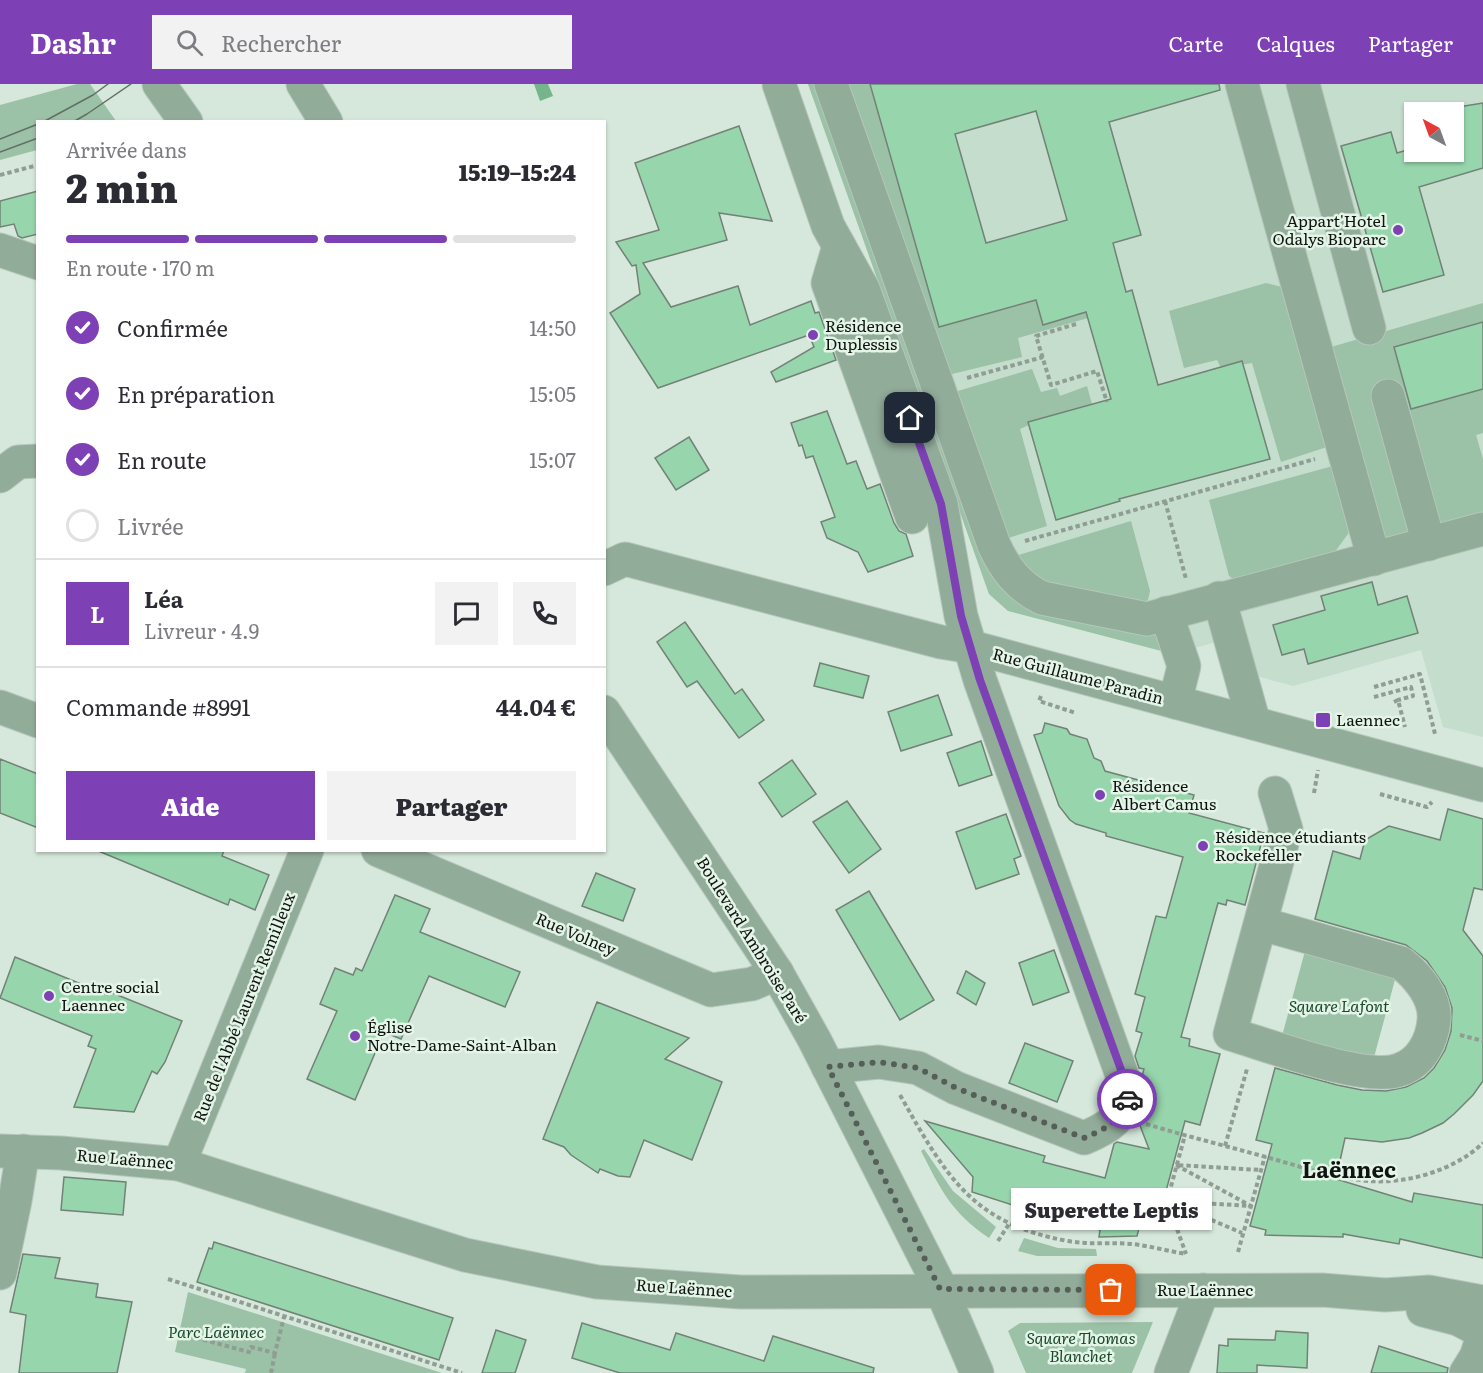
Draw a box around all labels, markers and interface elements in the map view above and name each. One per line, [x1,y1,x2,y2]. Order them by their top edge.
search box [152,15,572,69]
text: Dashr [30,21,116,63]
icon: search [173,26,206,59]
text: Rechercher [221,26,341,59]
text: Carte [1169,27,1223,58]
text: Calques [1256,27,1335,58]
text: Partager [1368,27,1453,58]
north arrow [1404,102,1464,162]
map controls [1404,102,1464,162]
text: Arrivée dans [66,134,186,164]
text: 15:19–15:24 [459,155,576,188]
text: 2 min [66,157,178,215]
place label: Appart'Hotel Odalys Bioparc [1273,208,1386,250]
marker: Appart'Hotel Odalys Bioparc [1391,223,1405,237]
text: En route · 170 m [66,252,215,282]
icon: check [66,311,99,344]
text: Confirmée [117,311,228,344]
text: 14:50 [529,312,576,342]
place label: Résidence Duplessis [825,313,901,355]
marker: Résidence Duplessis [806,328,820,342]
icon: check [66,377,99,410]
text: En préparation [117,377,275,410]
text: 15:05 [529,378,576,408]
pin [884,392,935,443]
icon: home [893,401,926,434]
icon: check [66,443,99,476]
text: En route [117,443,206,476]
text: 15:07 [529,444,576,474]
text: Livrée [117,509,184,542]
text: Léa [144,582,183,615]
button: chat [435,582,498,645]
button: phone [513,582,576,645]
text: L [90,597,105,630]
text: Livreur · 4.9 [144,615,259,645]
street label: Rue Guillaume Paradin [990,641,1167,709]
text: Commande #8991 [66,690,251,723]
text: 44.04 € [496,690,576,723]
place label: Laennec [1336,707,1400,731]
marker: Laennec [1314,711,1332,729]
button: Aide [66,771,315,840]
button: Partager [327,771,576,840]
place label: Résidence Albert Camus [1112,773,1216,815]
marker: Résidence Albert Camus [1093,788,1107,802]
place label: Résidence étudiants Rockefeller [1215,824,1366,866]
marker: Résidence étudiants Rockefeller [1196,839,1210,853]
street label: Boulevard Ambroise Paré [692,852,814,1027]
street label: Rue de l'Abbé Laurent Remilleux [186,888,300,1125]
street label: Rue Volney [533,905,621,961]
place label: Centre social Laennec [61,974,159,1016]
marker: Centre social Laennec [42,989,56,1003]
park label: Square Lafont [1289,993,1390,1017]
place label: Église Notre-Dame-Saint-Alban [367,1014,557,1056]
marker: Église Notre-Dame-Saint-Alban [348,1029,362,1043]
courier [1097,1069,1157,1129]
icon: car [1111,1083,1144,1116]
street label: Rue Laënnec [76,1142,174,1174]
district label: Laënnec [1302,1152,1396,1185]
callout: Superette Leptis [1010,1188,1212,1230]
text: Superette Leptis [1024,1194,1199,1224]
pin [1085,1264,1136,1315]
street label: Rue Laënnec [635,1272,733,1302]
icon: bag [1094,1273,1127,1306]
street label: Rue Laënnec [1157,1277,1253,1301]
park label: Parc Laënnec [168,1319,264,1343]
park label: Square Thomas Blanchet [1027,1325,1136,1367]

